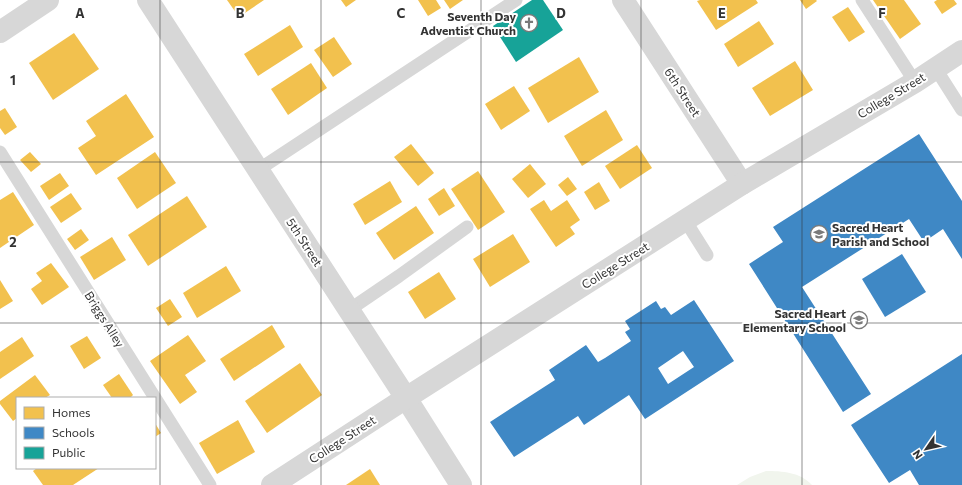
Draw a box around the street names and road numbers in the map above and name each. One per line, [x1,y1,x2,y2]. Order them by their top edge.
street label: 6th Street [662,65,704,119]
street label: College Street [855,69,928,121]
street label: 5th Street [284,215,326,269]
street label: College Street [579,239,651,291]
street label: Briggs Alley [82,289,128,349]
street label: College Street [306,412,378,466]

